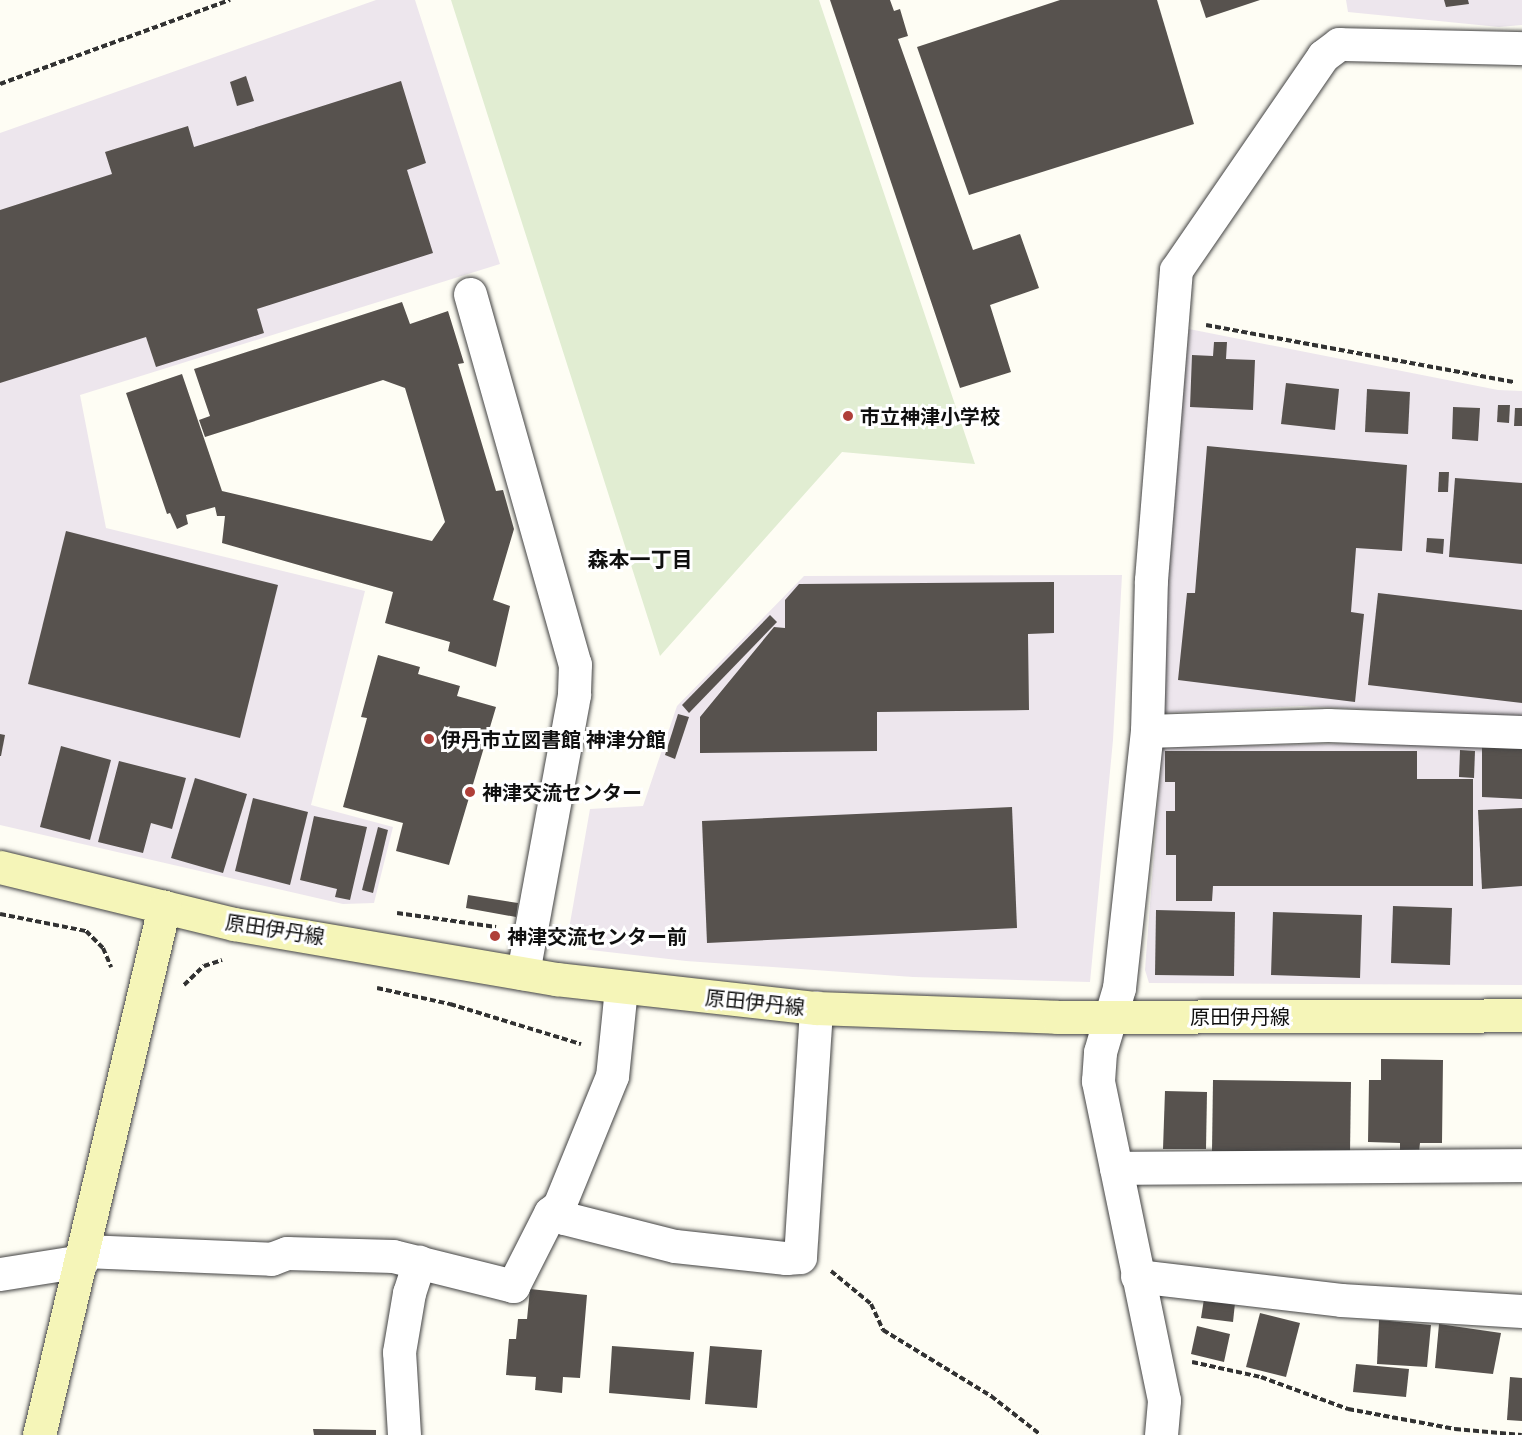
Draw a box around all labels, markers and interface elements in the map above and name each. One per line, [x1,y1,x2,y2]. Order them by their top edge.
place label: 市立神津小学校 [860,404,1000,428]
marker: 市立神津小学校 [841,409,855,423]
district label: 森本一丁目 [588,546,692,572]
place label: 伊丹市立図書館 神津分館 [441,727,666,751]
marker: 伊丹市立図書館 神津分館 [422,732,436,746]
place label: 神津交流センター [482,780,642,804]
marker: 神津交流センター [463,785,477,799]
street label: 原田伊丹線 [224,909,326,949]
place label: 神津交流センター前 [507,924,687,948]
marker: 神津交流センター前 [488,929,502,943]
street label: 原田伊丹線 [704,985,806,1019]
street label: 原田伊丹線 [1190,1004,1290,1028]

